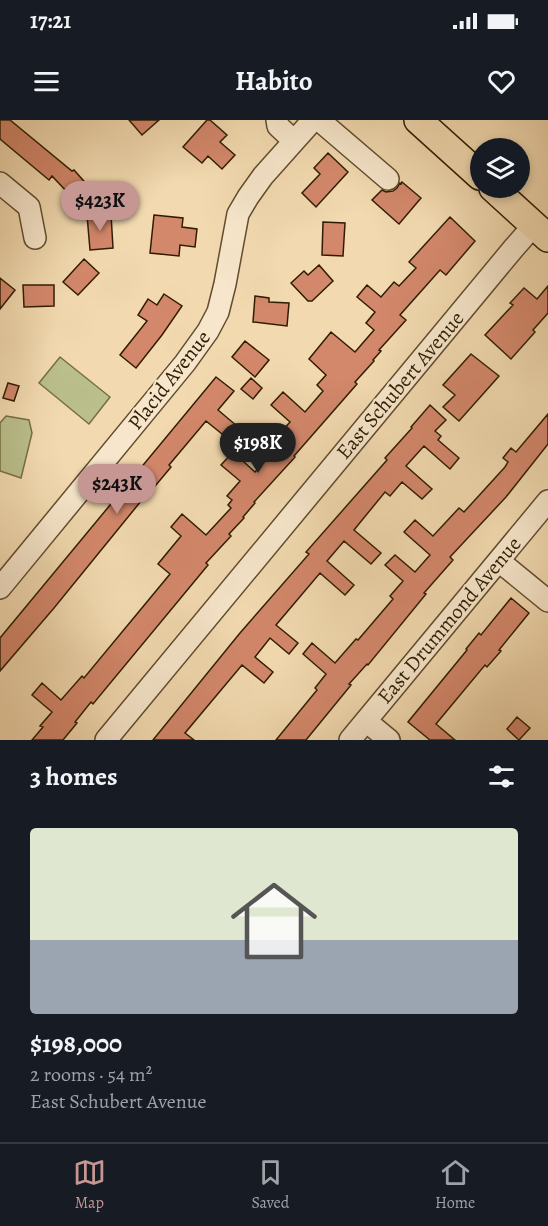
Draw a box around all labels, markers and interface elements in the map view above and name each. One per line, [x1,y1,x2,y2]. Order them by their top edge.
text: 17:21 [30,6,71,36]
text: Habito [235,63,313,99]
icon: menu [30,65,63,98]
icon: heart [485,65,518,98]
map controls [470,138,530,198]
button: layers [470,138,530,198]
pin: $423K [58,181,142,232]
text: $423K [75,187,125,214]
street label: East Schubert Avenue [330,305,470,465]
street label: Placid Avenue [121,324,217,436]
pin: $198K [216,423,300,474]
text: $198K [234,429,282,456]
pin: $243K [75,464,159,515]
text: $243K [92,470,142,497]
street label: East Drummond Avenue [371,530,527,710]
text: 3 homes [30,759,118,794]
icon: filters [485,760,518,793]
icon: home [220,867,328,975]
text: $198,000 [30,1026,122,1061]
text: 2 rooms · 54 m² [30,1061,152,1088]
text: East Schubert Avenue [30,1088,206,1115]
tab: Map [73,1156,106,1214]
tab: Saved [251,1156,289,1214]
tab: Home [435,1156,475,1214]

